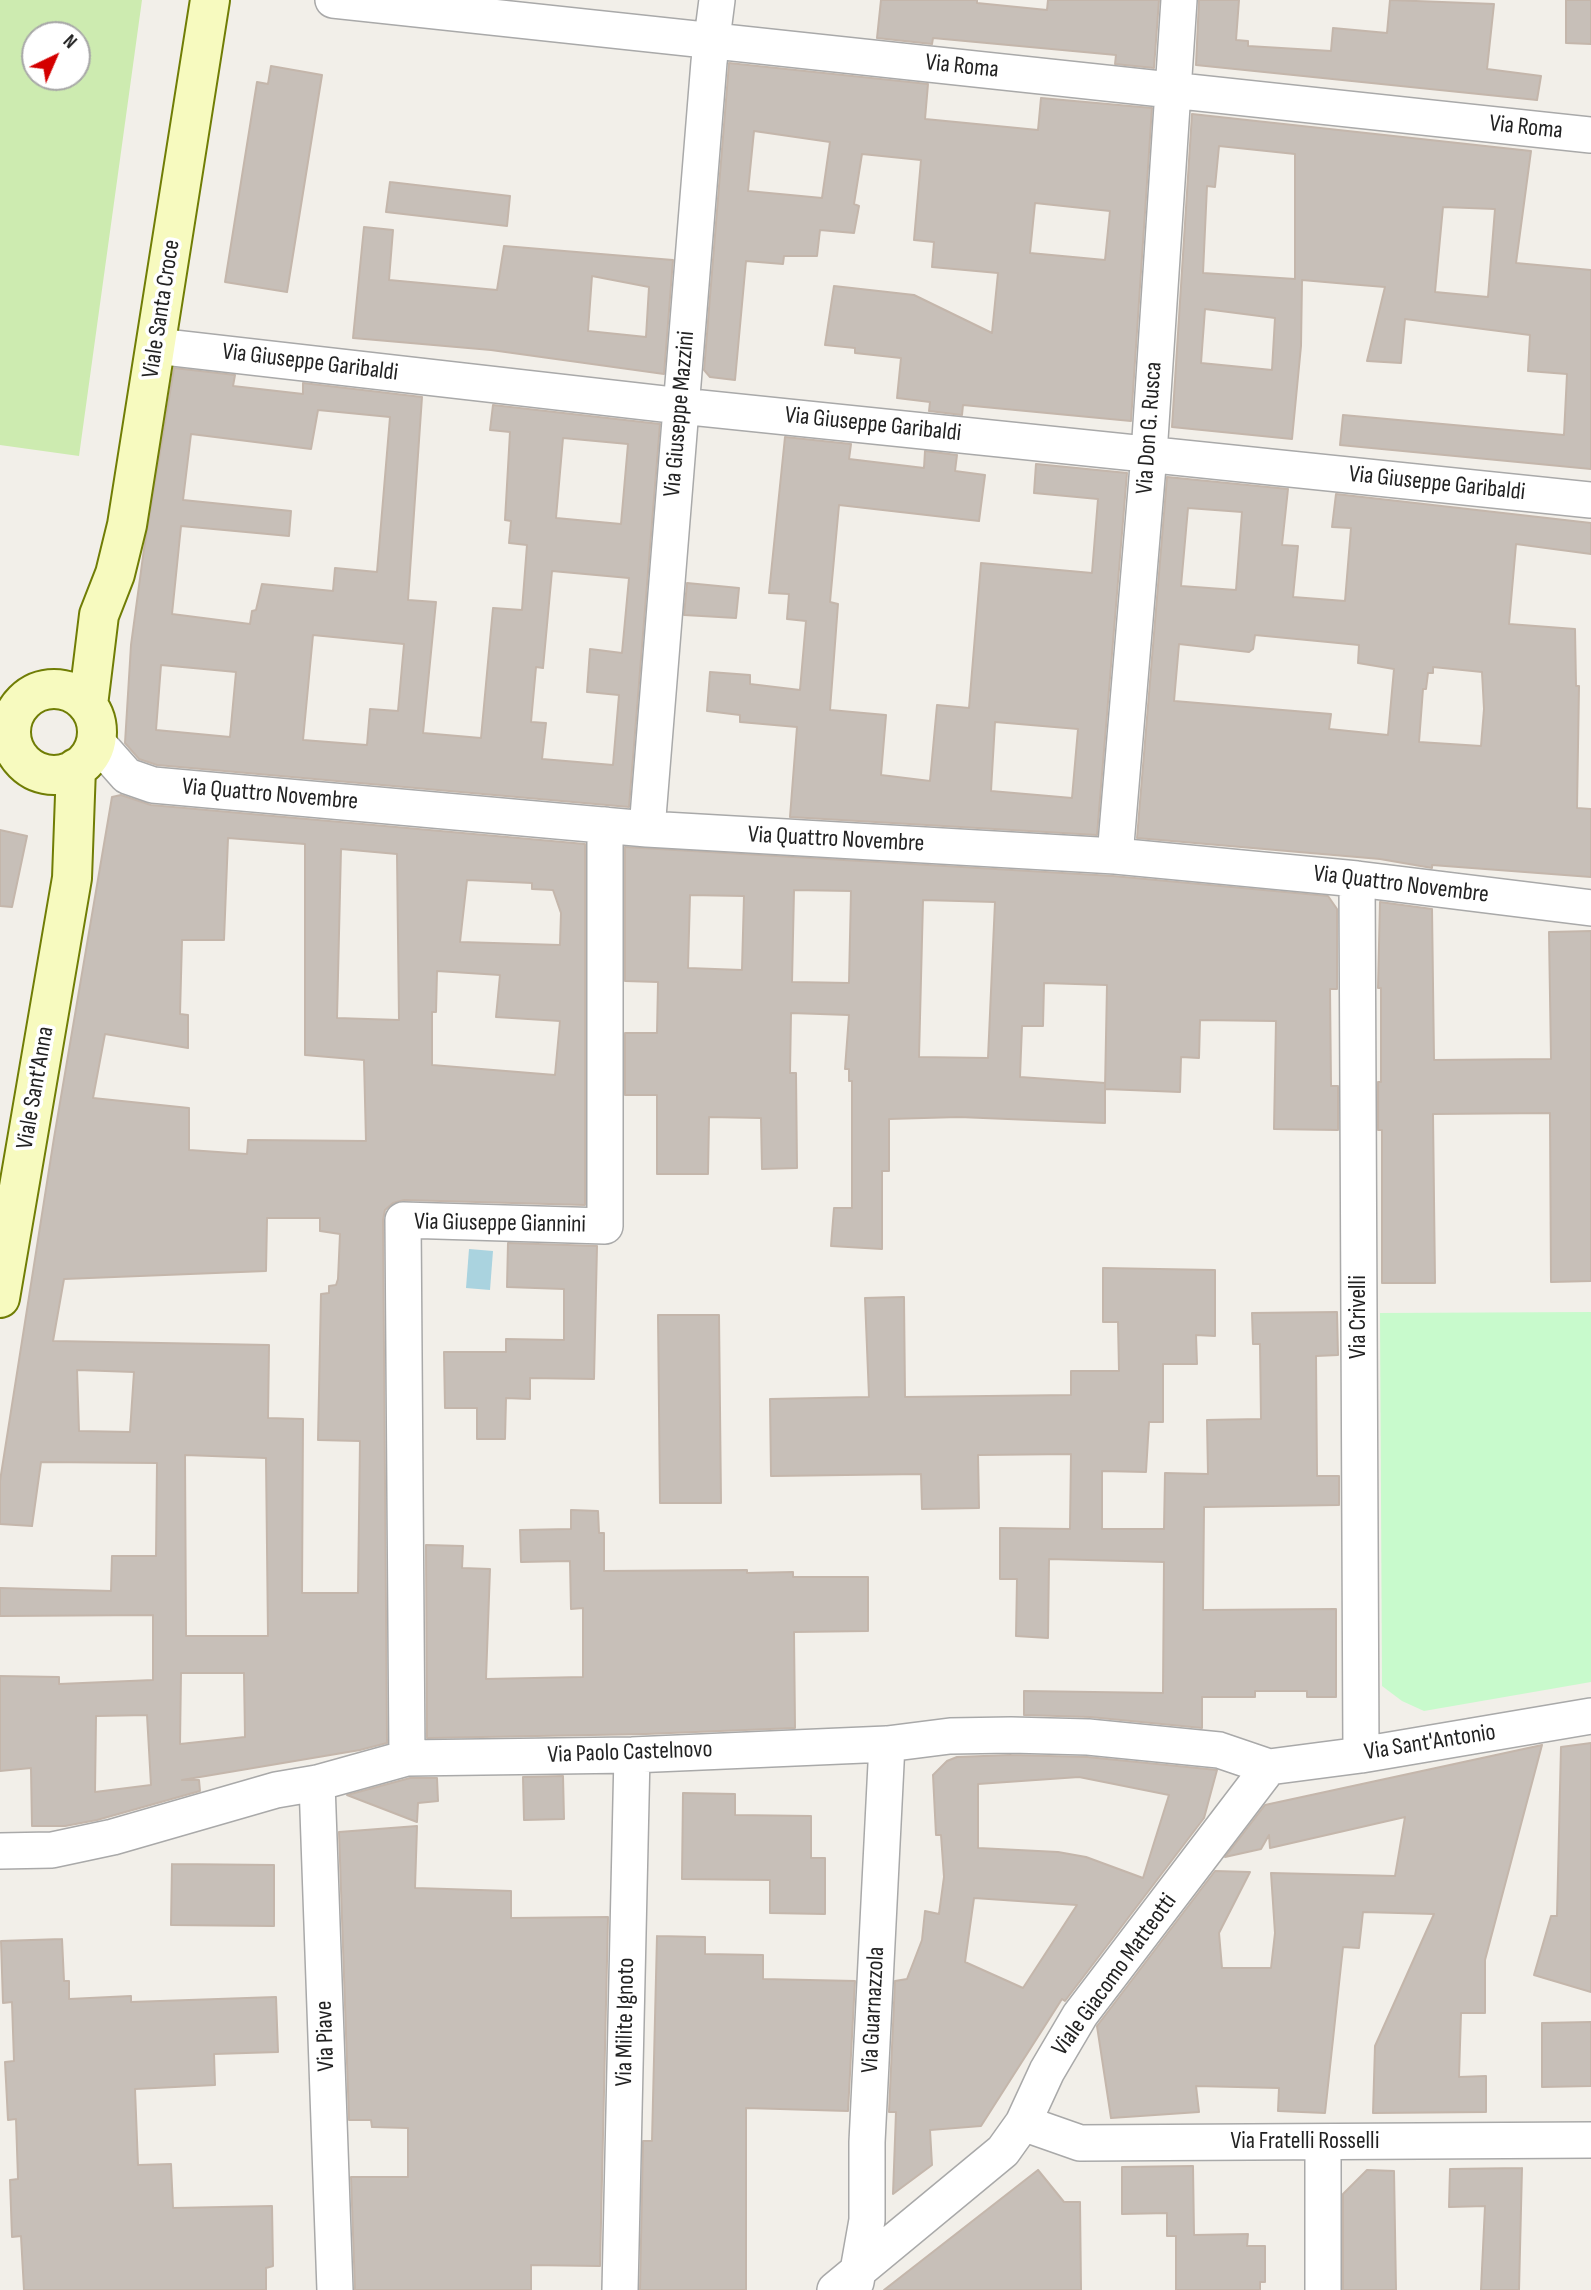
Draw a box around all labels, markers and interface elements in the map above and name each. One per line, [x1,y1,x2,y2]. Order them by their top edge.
north arrow [21,21,91,91]
text: N [58,30,81,54]
street label: Via Roma [924,49,1000,85]
street label: Via Roma [1488,110,1564,146]
street label: Viale Santa Croce [137,238,187,380]
street label: Via Giuseppe Mazzini [658,330,702,498]
street label: Via Giuseppe Garibaldi [220,338,400,388]
street label: Via Don G. Rusca [1131,361,1169,495]
street label: Via Giuseppe Garibaldi [783,401,963,449]
street label: Via Giuseppe Garibaldi [1347,460,1527,508]
street label: Via Quattro Novembre [181,773,359,817]
street label: Via Quattro Novembre [747,821,925,859]
street label: Via Quattro Novembre [1312,860,1490,910]
street label: Viale Sant'Anna [11,1024,61,1152]
street label: Via Giuseppe Giannini [414,1208,586,1240]
street label: Via Crivelli [1345,1275,1373,1359]
street label: Via Sant'Antonio [1362,1718,1498,1768]
street label: Via Paolo Castelnovo [547,1736,713,1770]
street label: Viale Giacomo Matteotti [1047,1888,1183,2062]
street label: Via Guarnazzola [856,1946,892,2074]
street label: Via Milite Ignoto [610,1957,642,2087]
street label: Via Piave [310,2000,342,2072]
street label: Via Fratelli Rosselli [1231,2128,1379,2156]

